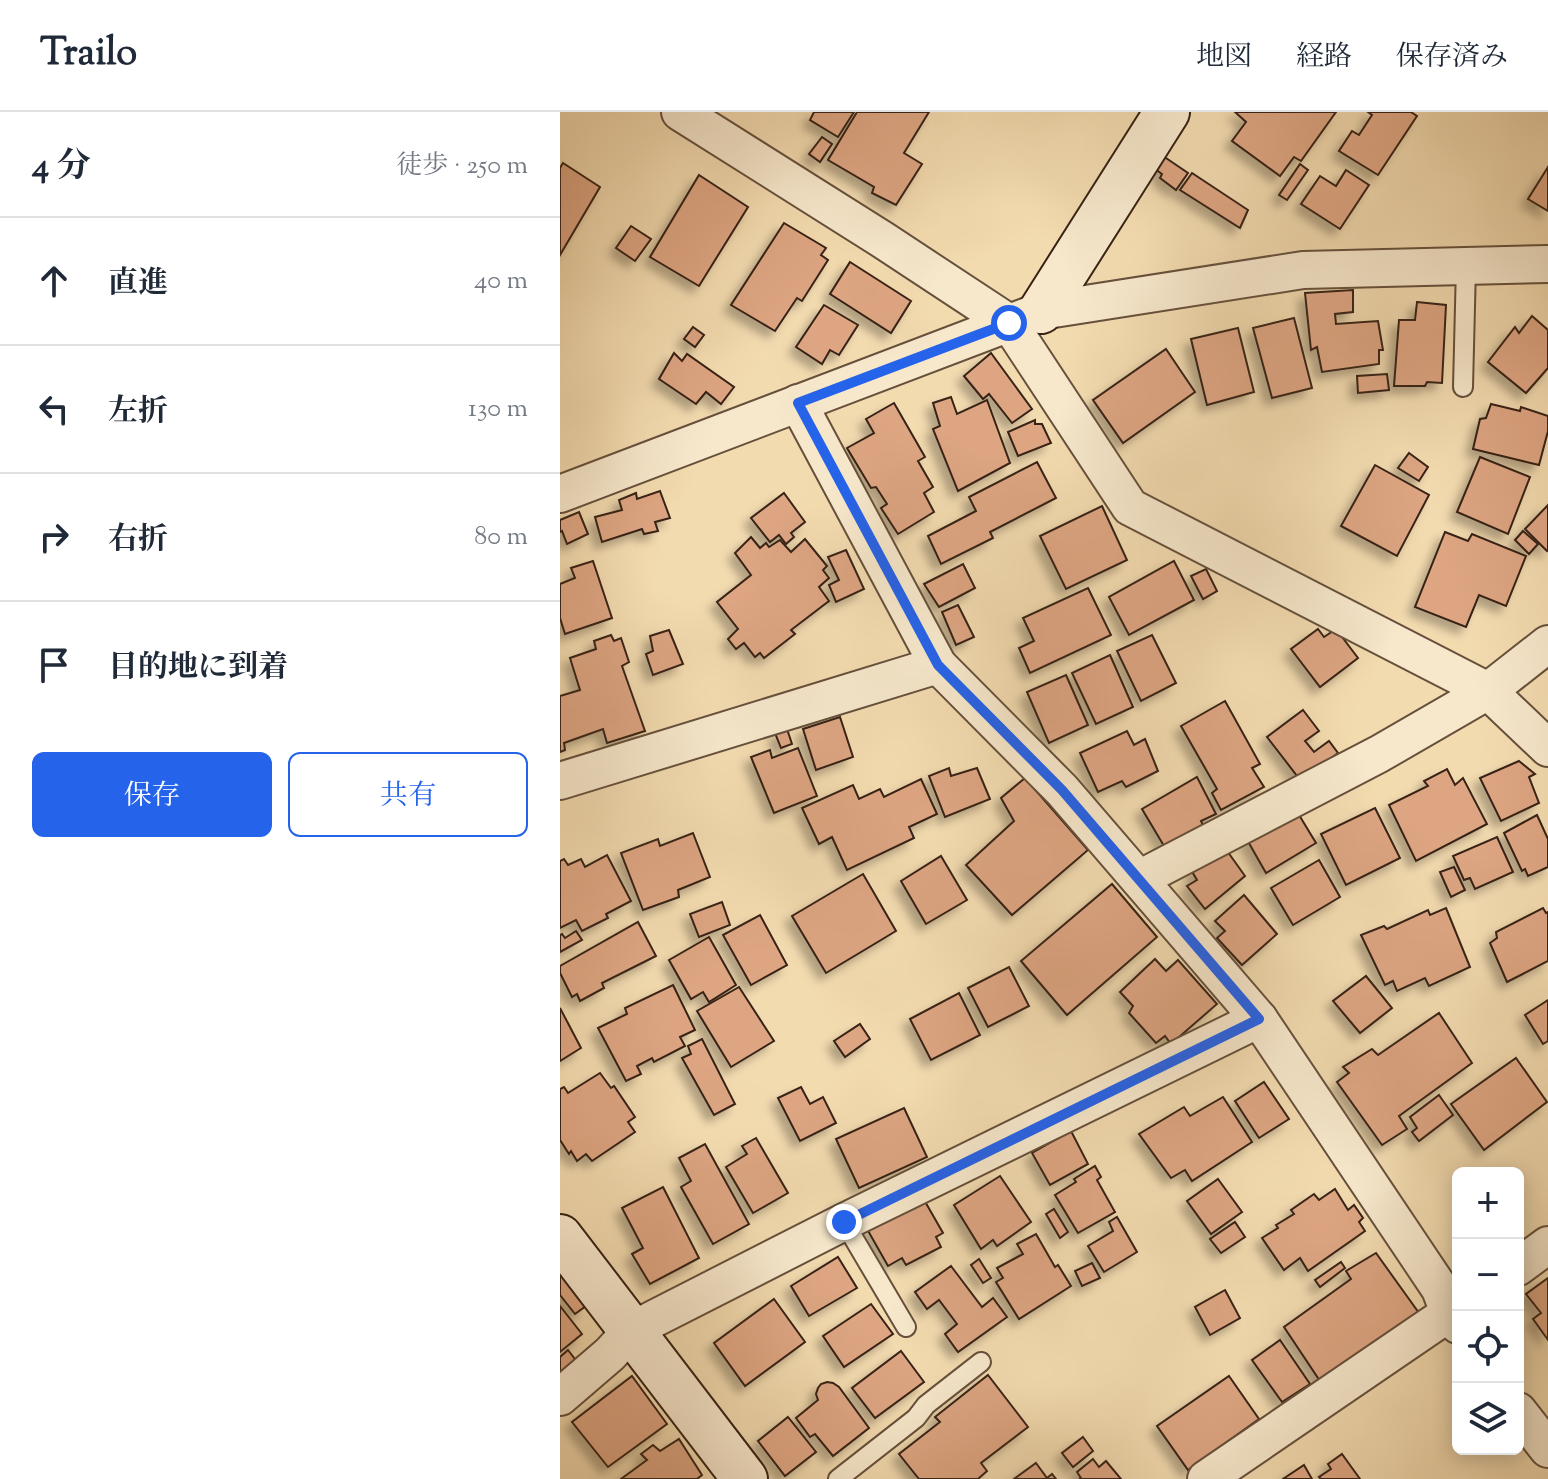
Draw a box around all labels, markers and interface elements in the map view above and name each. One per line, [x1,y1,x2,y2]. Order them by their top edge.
text: Trailo [40,28,137,82]
text: 地図 [1196,38,1252,78]
text: 経路 [1296,38,1352,78]
text: 保存済み [1396,38,1508,78]
text: 4 分 [32,143,90,192]
text: 徒歩 · 250 m [397,148,528,185]
icon: ahead [32,259,76,303]
text: 直進 [108,263,168,306]
text: 40 m [474,263,528,300]
route start [991,305,1027,341]
icon: left [32,387,76,431]
text: 左折 [108,391,168,434]
text: 130 m [468,391,528,428]
icon: right [32,515,76,559]
text: 右折 [108,519,168,562]
text: 80 m [474,519,528,556]
icon: arrive [32,643,76,687]
text: 目的地に到着 [108,647,288,690]
button: 保存 [32,752,272,837]
button: 共有 [288,752,528,837]
map controls [1452,1167,1524,1455]
button: + [1452,1167,1524,1239]
route end [826,1204,862,1240]
button: − [1452,1239,1524,1311]
button: locate [1452,1311,1524,1383]
button: layers [1452,1383,1524,1455]

